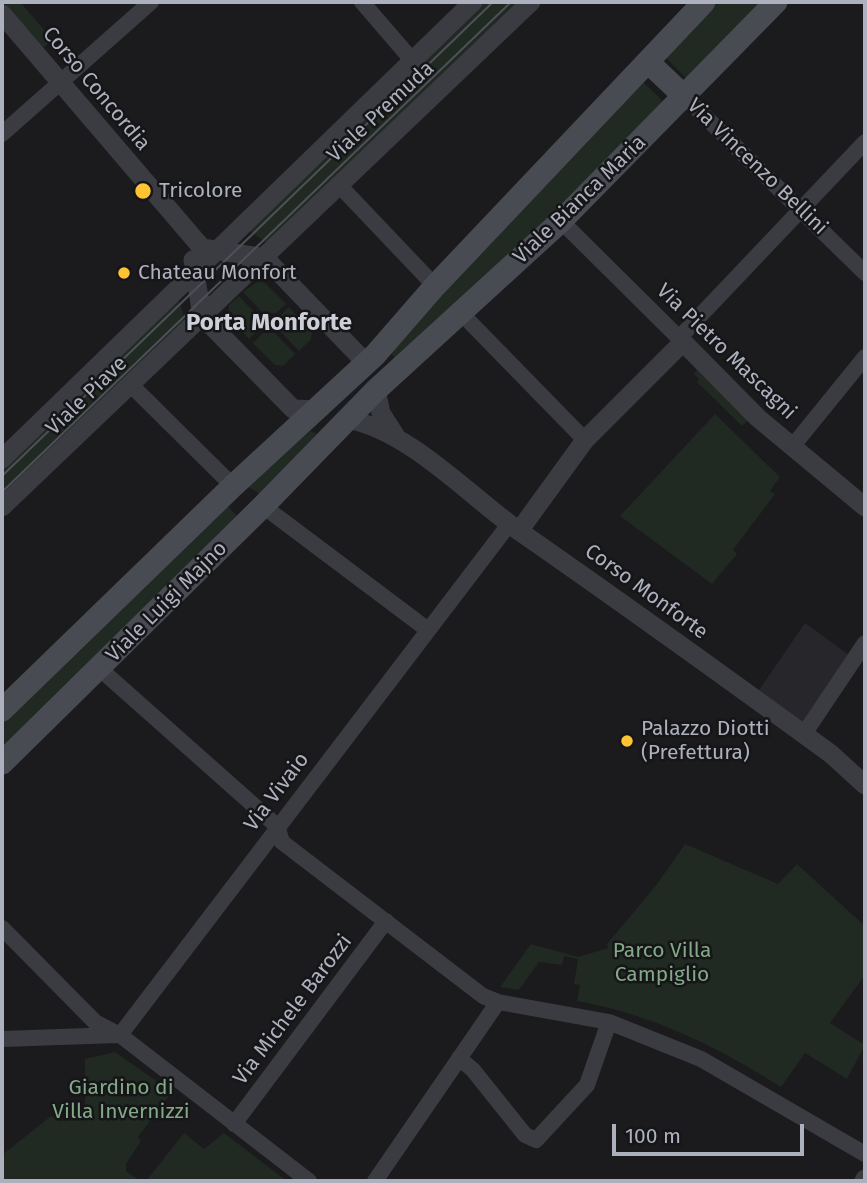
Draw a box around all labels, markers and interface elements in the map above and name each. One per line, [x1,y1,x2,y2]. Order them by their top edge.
street label: Corso Concordia [37,22,155,156]
street label: Viale Premuda [322,56,440,168]
street label: Via Vincenzo Bellini [682,94,832,240]
street label: Viale Bianca Maria [509,130,651,270]
place label: Tricolore [159,178,242,204]
marker: Tricolore [133,181,153,201]
place label: Chateau Monfort [138,260,297,286]
marker: Chateau Monfort [116,265,132,281]
street label: Via Pietro Mascagni [651,279,801,425]
district label: Porta Monforte [186,309,352,337]
street label: Viale Piave [41,351,133,441]
street label: Viale Luigi Majno [101,536,233,668]
street label: Corso Monforte [580,539,712,645]
place label: Palazzo Diotti (Prefettura) [641,716,770,766]
marker: Palazzo Diotti (Prefettura) [619,733,635,749]
street label: Via Vivaio [239,748,315,836]
street label: Via Michele Barozzi [228,930,358,1090]
park label: Parco Villa Campiglio [613,938,711,988]
park label: Giardino di Villa Invernizzi [52,1075,190,1125]
scale bar [615,1110,808,1154]
text: 100 m [625,1123,681,1149]

